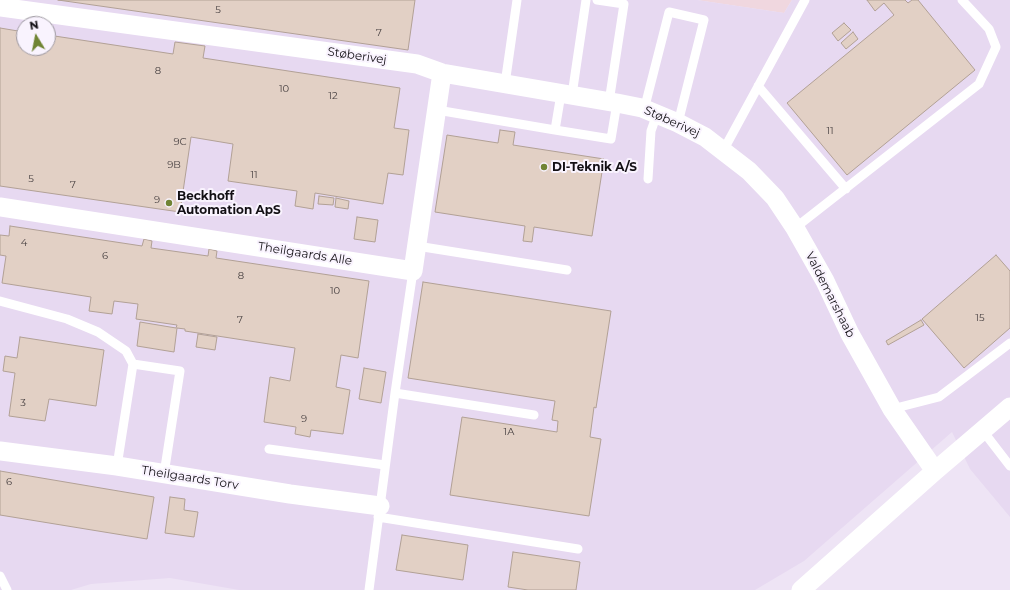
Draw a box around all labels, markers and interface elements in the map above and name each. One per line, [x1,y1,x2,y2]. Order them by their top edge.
house number: 5 [215,4,221,16]
north arrow [16,16,56,56]
text: N [28,18,40,33]
house number: 7 [376,27,382,39]
street label: Støberivej [326,45,388,67]
house number: 8 [155,65,161,77]
house number: 10 [279,83,289,95]
house number: 12 [328,90,338,102]
street label: Støberivej [642,103,702,141]
house number: 11 [826,125,834,137]
house number: 9C [173,136,187,148]
house number: 9B [167,159,181,171]
place label: DI-Teknik A/S [552,160,637,174]
marker: DI-Teknik A/S [539,162,549,172]
house number: 11 [250,169,258,181]
house number: 5 [28,173,34,185]
house number: 7 [70,179,76,191]
place label: Beckhoff Automation ApS [177,189,281,217]
house number: 9 [154,194,160,206]
marker: Beckhoff Automation ApS [164,198,174,208]
house number: 4 [21,237,27,249]
street label: Theilgaards Alle [257,239,353,269]
house number: 6 [102,250,108,262]
street label: Valdemarshaab [802,250,858,340]
house number: 8 [238,270,244,282]
house number: 10 [330,285,340,297]
house number: 15 [975,312,985,324]
house number: 7 [237,314,243,326]
house number: 3 [20,397,26,409]
house number: 9 [301,413,307,425]
house number: 1A [504,426,514,438]
street label: Theilgaards Torv [140,463,240,493]
house number: 6 [6,476,12,488]

